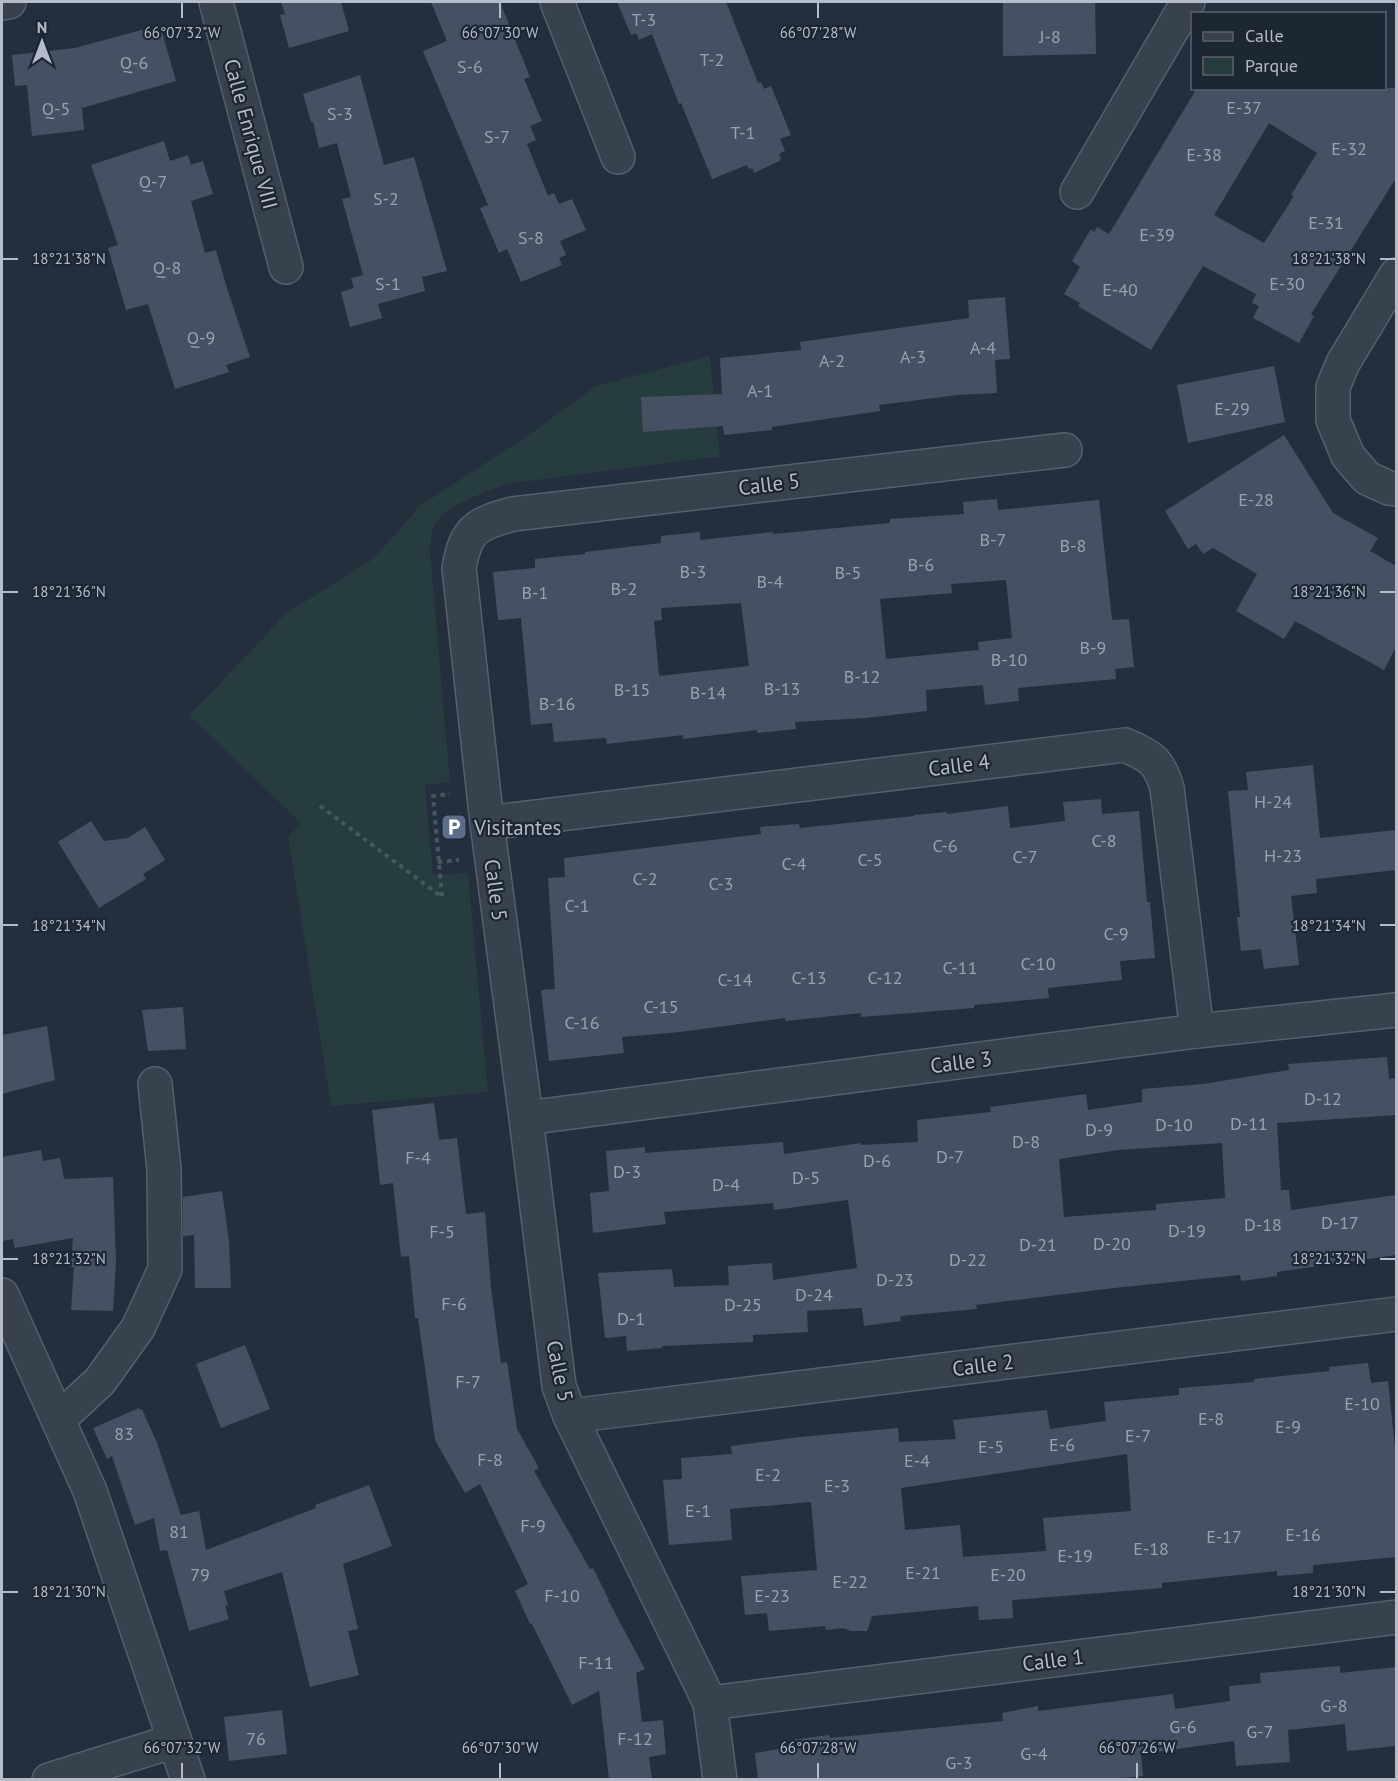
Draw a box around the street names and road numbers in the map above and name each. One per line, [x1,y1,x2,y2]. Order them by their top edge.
street label: Calle Enrique VIII [218,56,284,212]
street label: Calle 5 [737,467,801,501]
street label: Calle 4 [927,748,991,782]
street label: Calle 5 [478,857,514,923]
street label: Calle 3 [929,1045,993,1079]
street label: Calle 5 [540,1338,580,1404]
street label: Calle 2 [951,1348,1015,1382]
street label: Calle 1 [1021,1643,1085,1677]

